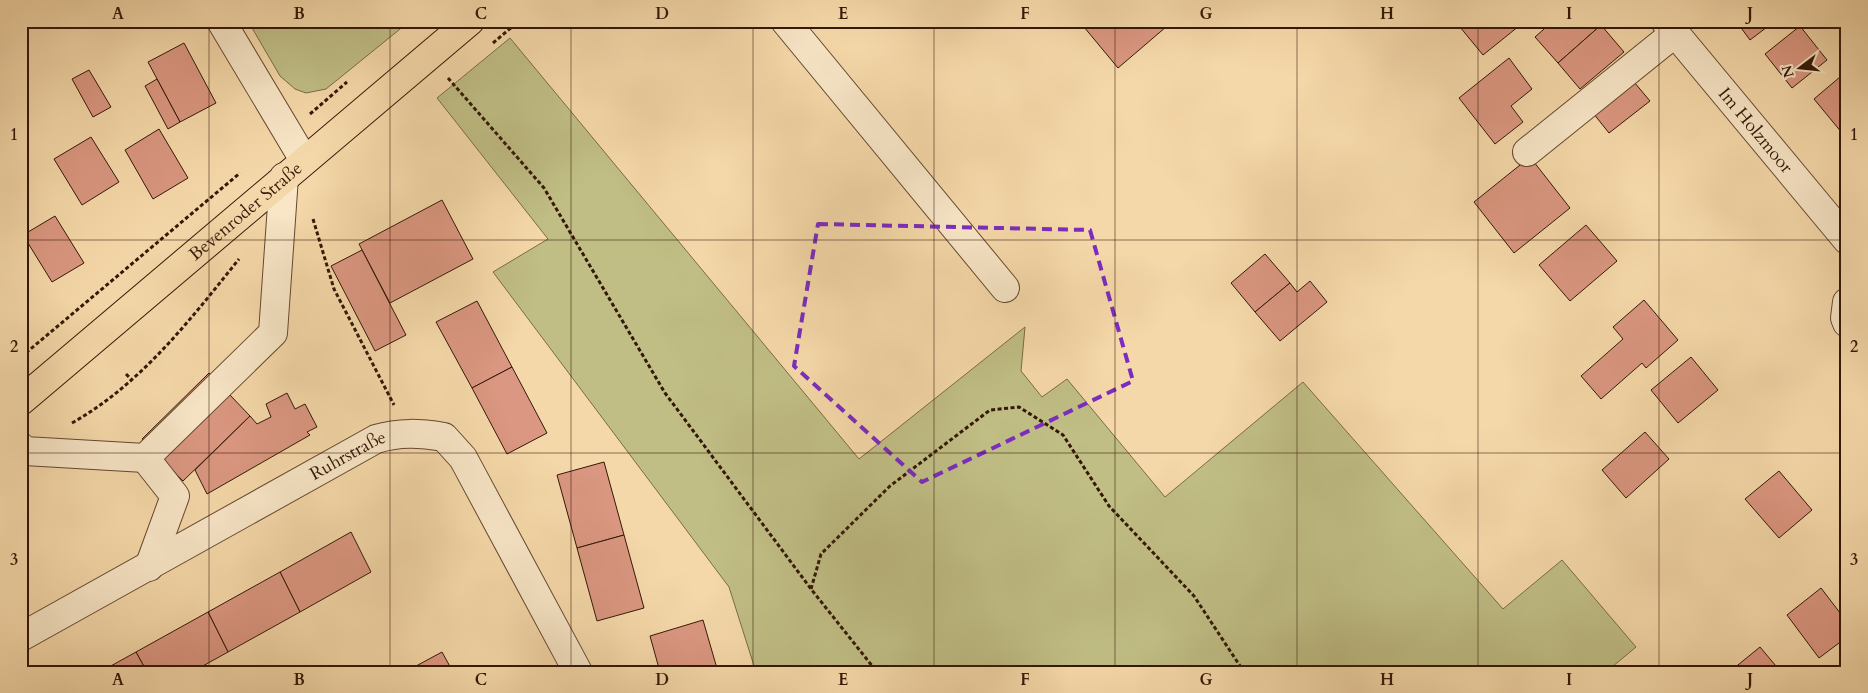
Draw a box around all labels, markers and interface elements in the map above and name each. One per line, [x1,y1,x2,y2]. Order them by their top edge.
text: A [112,3,124,25]
text: B [293,3,305,25]
text: C [475,3,487,25]
text: D [655,3,669,25]
text: E [838,3,848,25]
text: F [1020,3,1030,25]
text: G [1199,3,1213,25]
text: H [1380,3,1394,25]
text: I [1566,3,1572,25]
text: J [1745,3,1753,25]
north arrow [1776,42,1826,92]
text: N [1777,63,1799,80]
street label: Im Holzmoor [1712,82,1799,179]
text: 1 [10,124,18,146]
text: 1 [1850,124,1858,146]
street label: Bevenroder Straße [184,156,308,267]
text: 2 [10,336,18,358]
text: 2 [1850,336,1858,358]
street label: Ruhrstraße [305,425,388,487]
text: 3 [10,549,18,571]
text: 3 [1850,549,1858,571]
text: A [112,669,124,691]
text: B [293,669,305,691]
text: C [475,669,487,691]
text: D [655,669,669,691]
text: E [838,669,848,691]
text: F [1020,669,1030,691]
text: G [1199,669,1213,691]
text: H [1380,669,1394,691]
text: I [1566,669,1572,691]
text: J [1745,669,1753,691]

